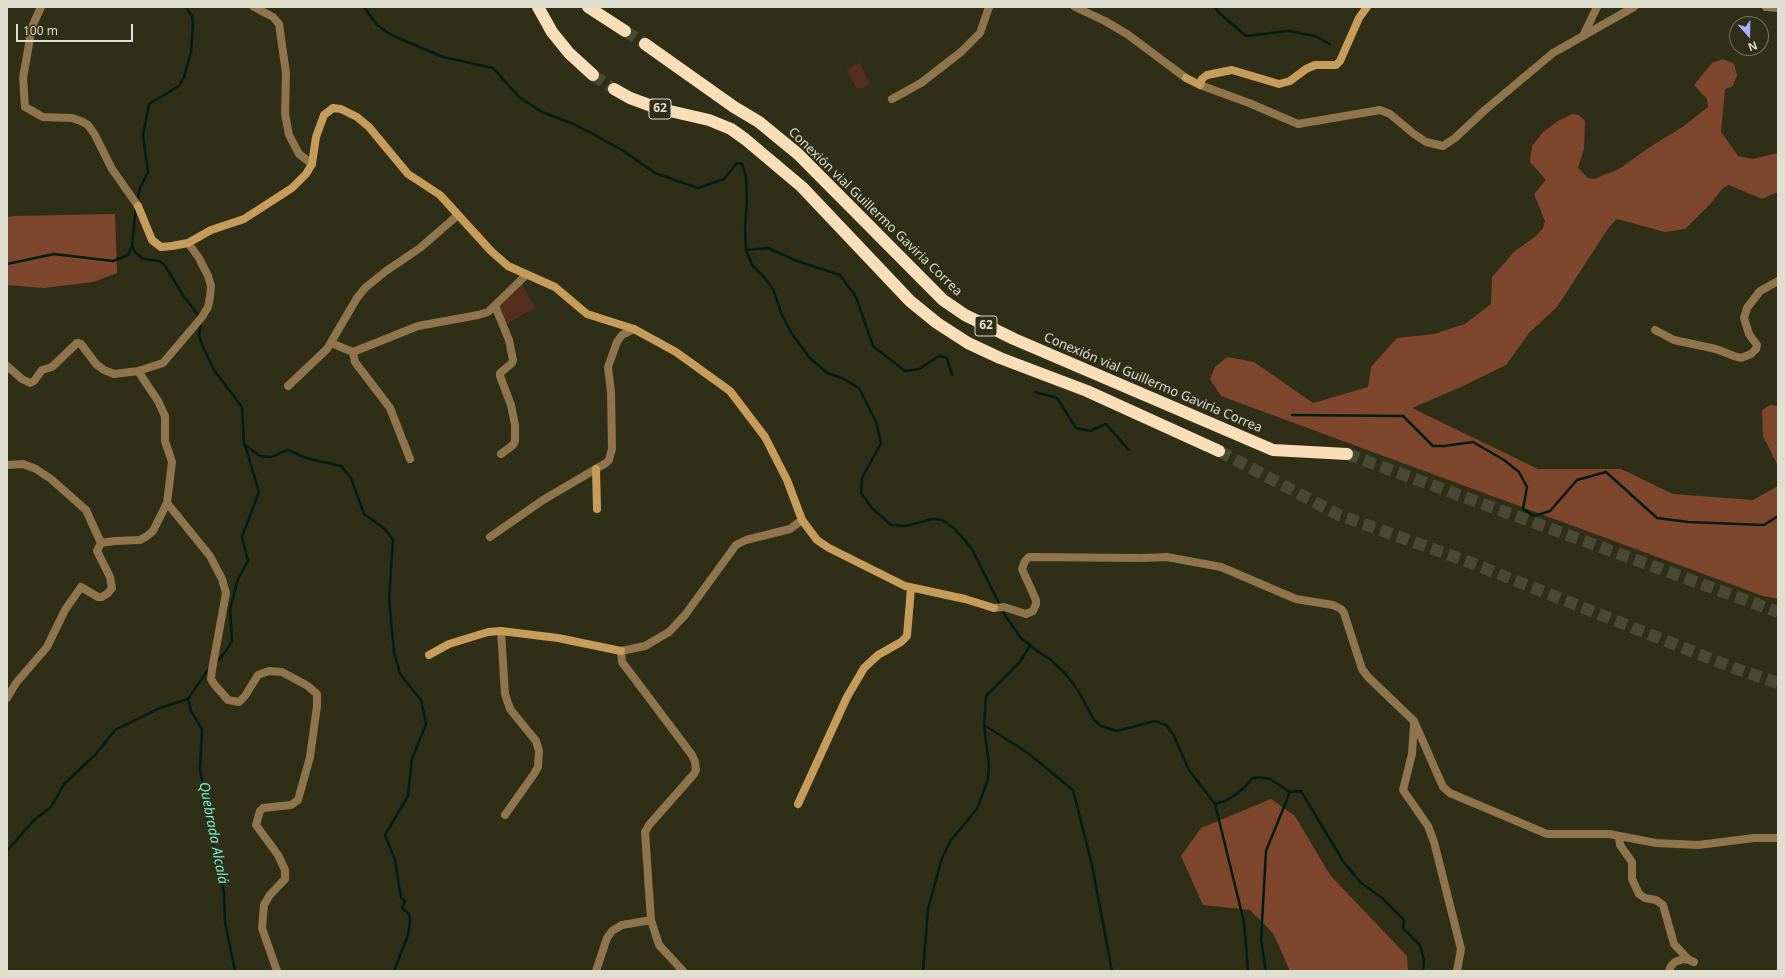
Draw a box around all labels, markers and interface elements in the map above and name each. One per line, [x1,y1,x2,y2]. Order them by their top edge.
scale bar [18,16,135,42]
north arrow [1729,16,1769,56]
text: 100 m [23,22,58,39]
text: N [1746,38,1760,55]
road number: 62 [649,99,671,119]
street label: Conexión vial Guillermo Gaviria Correa [785,125,965,299]
road number: 62 [975,316,997,336]
street label: Conexión vial Guillermo Gaviria Correa [1041,330,1265,436]
water label: Quebrada Alcalá [195,781,231,885]

